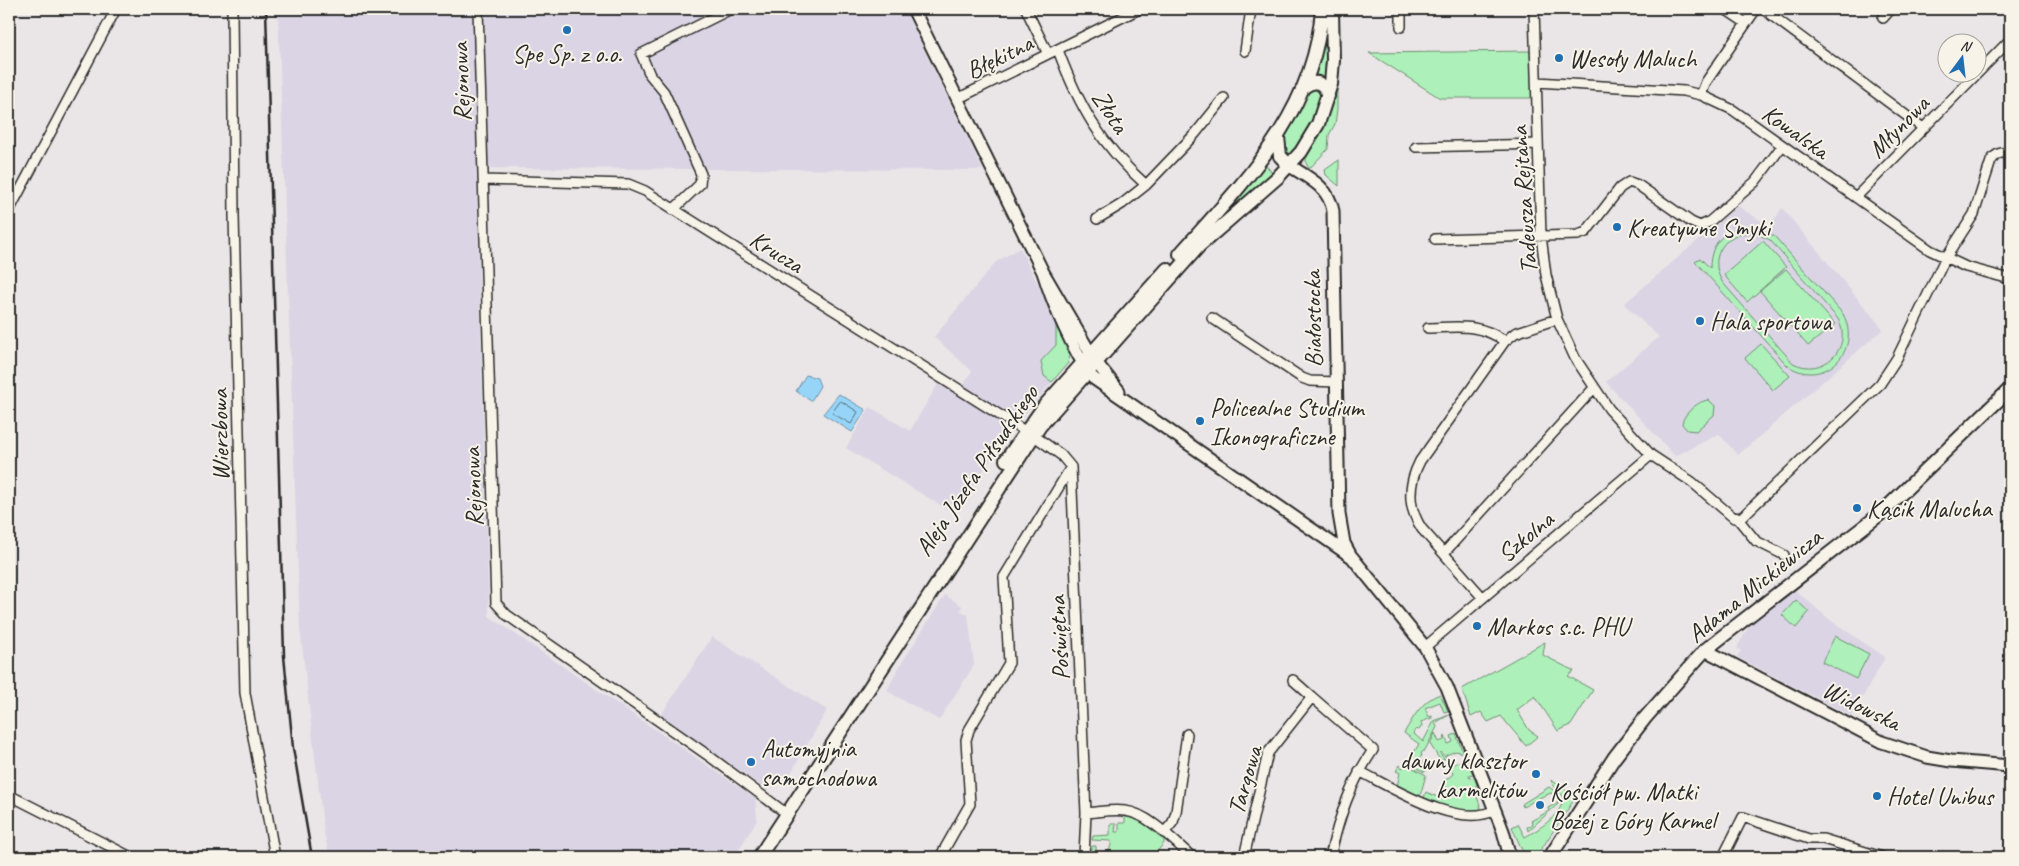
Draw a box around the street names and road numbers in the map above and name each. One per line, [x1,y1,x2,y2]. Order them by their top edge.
street label: Błękitna [961,26,1040,87]
street label: Rejonowa [444,40,478,122]
street label: Złota [1084,84,1137,141]
street label: Młynowa [1861,87,1938,165]
street label: Kowalska [1756,97,1838,168]
street label: Tadeusza Rejtana [1503,123,1545,275]
street label: Krucza [744,223,811,282]
street label: Białostocka [1296,268,1330,368]
street label: Aleja Józefa Piłsudskiego [908,378,1047,562]
street label: Wierzbowa [203,387,237,481]
street label: Rejonowa [456,445,490,527]
street label: Szkolna [1491,503,1562,570]
street label: Adama Mickiewicza [1681,520,1830,650]
street label: Poświętna [1041,593,1077,681]
street label: Widowska [1817,673,1908,740]
street label: Targowa [1220,740,1271,818]

